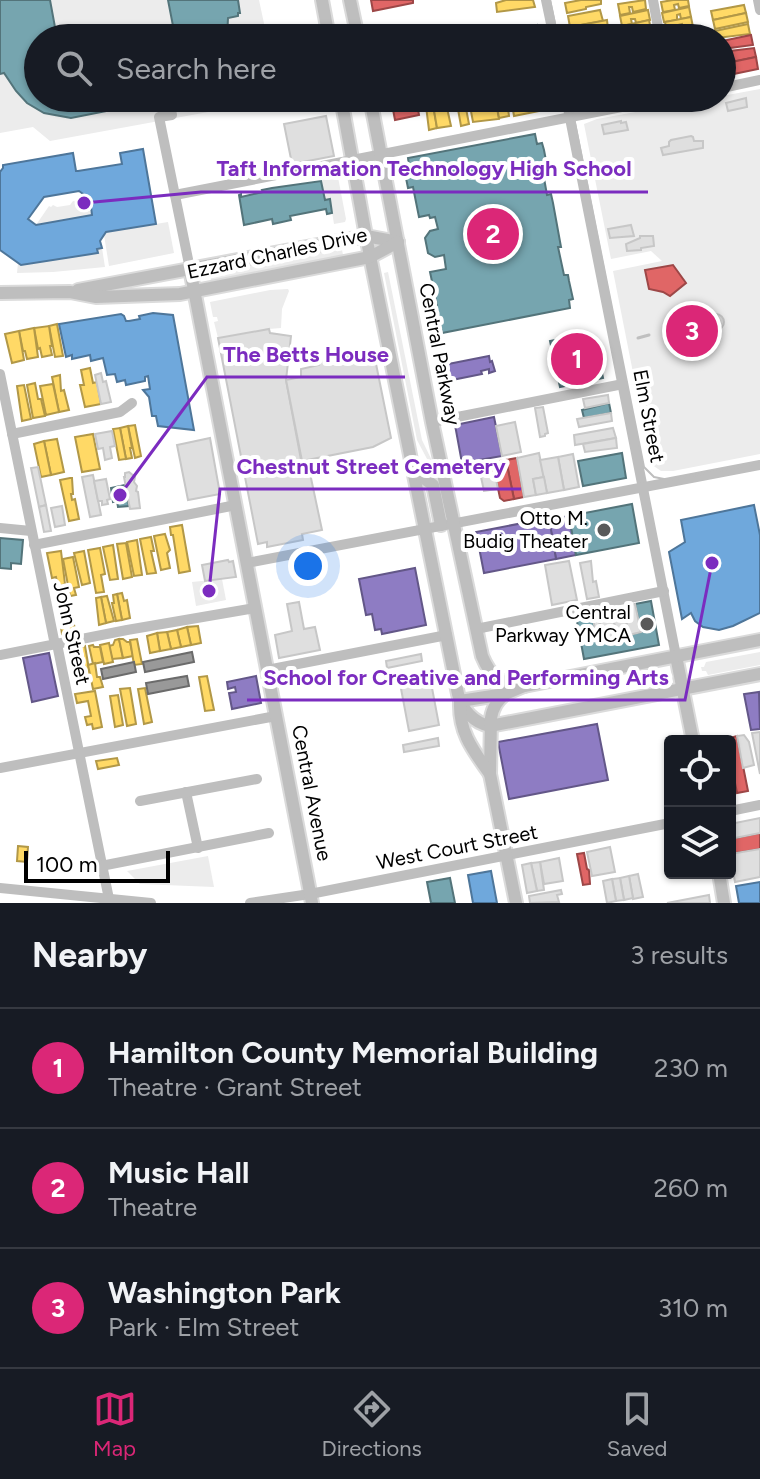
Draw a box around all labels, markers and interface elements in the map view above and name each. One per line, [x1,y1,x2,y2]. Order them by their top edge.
search box [24,24,736,112]
icon: search [52,46,96,90]
text: Search here [116,50,276,87]
callout: Taft Information Technology High School [201,146,648,192]
text: Taft Information Technology High School [216,155,632,182]
pin: 2 [467,204,519,264]
street label: Ezzard Charles Drive [185,222,369,284]
street label: Central Parkway [414,281,466,428]
pin: 3 [666,301,718,361]
pin: 1 [551,329,603,389]
callout: The Betts House [207,331,405,377]
text: The Betts House [223,341,389,368]
street label: Elm Street [628,367,670,465]
callout: Chestnut Street Cemetery [220,443,521,489]
text: Chestnut Street Cemetery [236,453,506,480]
place label: Otto M. Budig Theater [463,506,588,553]
marker: Otto M. Budig Theater [595,521,613,539]
your location [288,546,328,586]
street label: John Street [48,579,96,687]
place label: Central Parkway YMCA [495,600,631,647]
marker: Central Parkway YMCA [638,615,656,633]
callout: School for Creative and Performing Arts [247,654,685,700]
text: School for Creative and Performing Arts [263,664,669,691]
street label: Central Avenue [287,723,337,863]
map controls [664,735,736,879]
button: locate [664,735,736,807]
button: layers [664,807,736,879]
street label: West Court Street [374,820,540,874]
scale bar [24,847,170,883]
text: 100 m [36,851,97,878]
text: Nearby [32,935,147,976]
text: 3 results [630,939,728,971]
text: Hamilton County Memorial Building [108,1034,598,1071]
text: 1 [53,1052,63,1084]
text: 230 m [654,1052,728,1084]
text: Theatre · Grant Street [108,1071,362,1103]
text: Music Hall [108,1154,249,1191]
text: 2 [50,1172,66,1204]
text: 260 m [654,1172,728,1204]
text: Theatre [108,1191,197,1223]
text: Washington Park [108,1274,341,1311]
text: 3 [51,1292,65,1324]
text: 310 m [658,1292,728,1324]
text: Park · Elm Street [108,1311,299,1343]
tab: Map [93,1387,137,1462]
tab: Directions [322,1387,422,1462]
tab: Saved [607,1387,667,1462]

